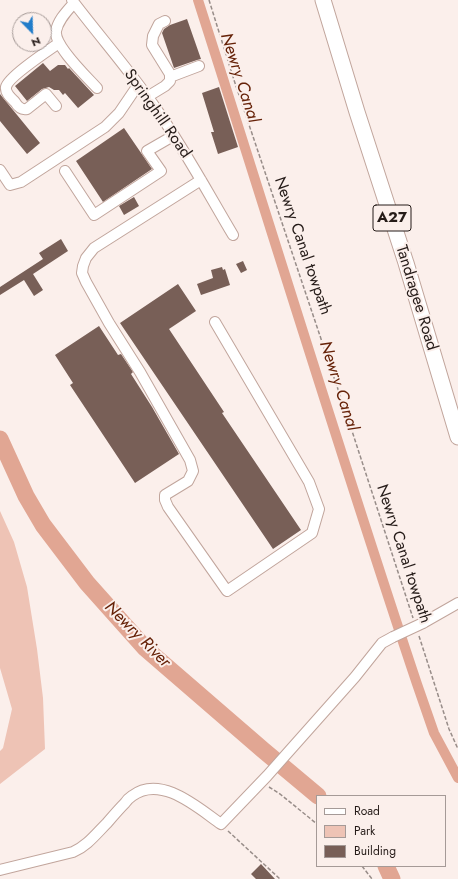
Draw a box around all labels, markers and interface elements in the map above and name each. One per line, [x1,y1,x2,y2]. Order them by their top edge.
north arrow [12,12,52,52]
water label: Newry Canal [215,30,263,126]
text: N [29,33,43,51]
street label: Springhill Road [119,66,195,162]
street label: Newry Canal towpath [269,175,335,317]
road number: A27 [373,205,411,231]
street label: Tandragee Road [391,243,441,353]
water label: Newry Canal [314,338,362,434]
street label: Newry Canal towpath [372,482,434,626]
water label: Newry River [100,598,174,672]
legend [316,795,446,867]
text: Road [354,802,380,820]
text: Park [354,822,375,840]
text: Building [354,842,396,860]

